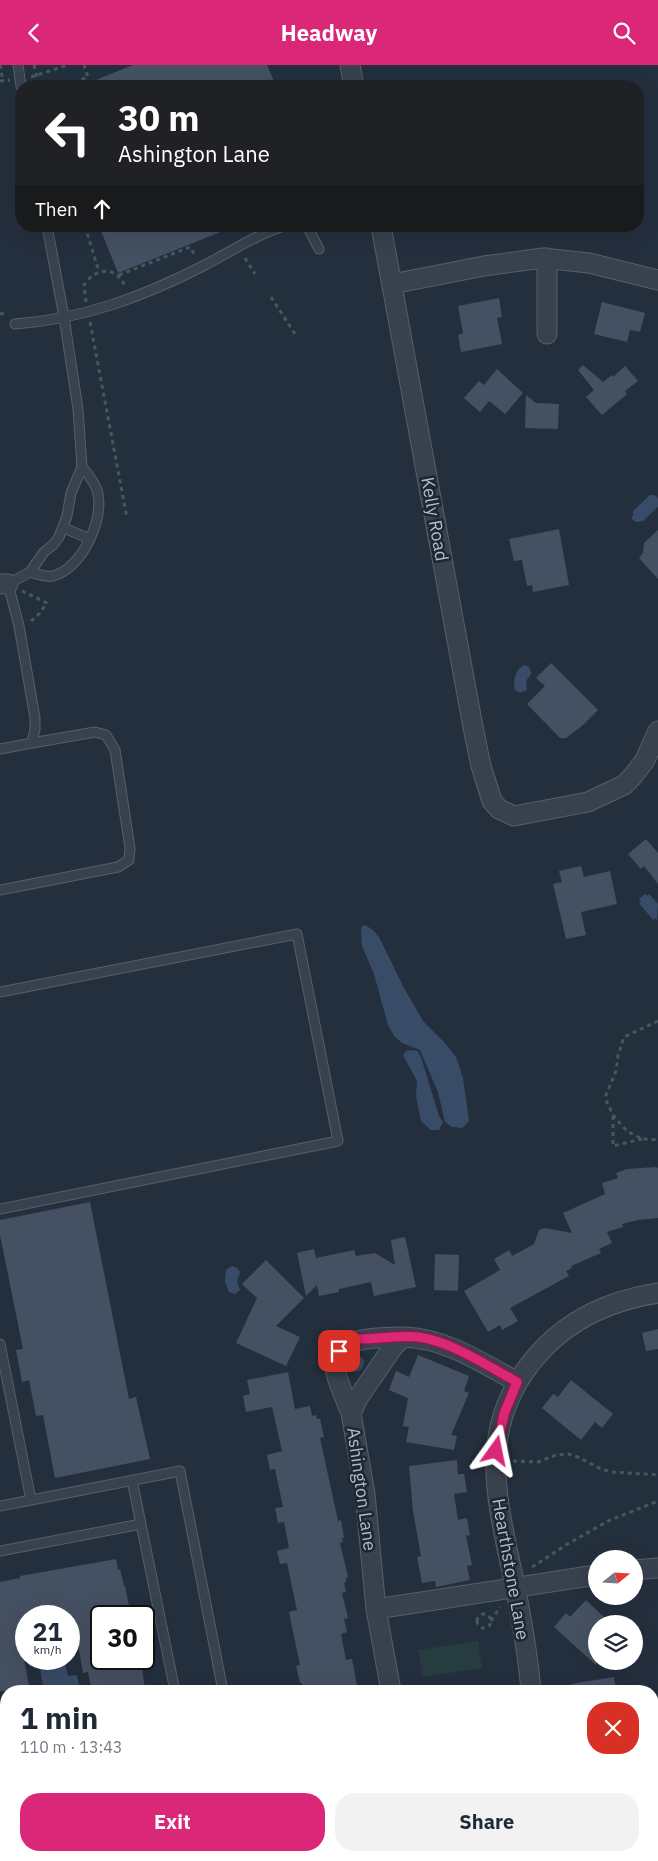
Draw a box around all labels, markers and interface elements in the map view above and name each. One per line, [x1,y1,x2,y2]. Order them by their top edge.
text: Headway [281,18,377,47]
icon: back [20,19,48,47]
icon: search [610,19,638,47]
text: 30 m [118,95,200,141]
icon: left [35,100,100,165]
text: Ashington Lane [118,139,270,168]
icon: ahead [88,195,116,223]
text: Then [35,197,78,221]
street label: Kelly Road [416,475,454,563]
pin [318,1330,360,1372]
icon: arrive [325,1337,353,1365]
position arrow [469,1424,521,1476]
street label: Ashington Lane [342,1426,382,1552]
street label: Hearthstone Lane [487,1496,535,1642]
north arrow [588,1550,642,1605]
map controls [588,1550,643,1670]
speed limit sign: 30 [90,1605,155,1670]
text: 21 [32,1615,63,1648]
button: layers [588,1615,643,1670]
text: km/h [33,1642,62,1657]
text: 1 min [20,1698,98,1737]
button: close [587,1702,639,1754]
text: 110 m · 13:43 [20,1737,122,1757]
button: Exit [20,1793,325,1851]
button: Share [335,1793,639,1851]

